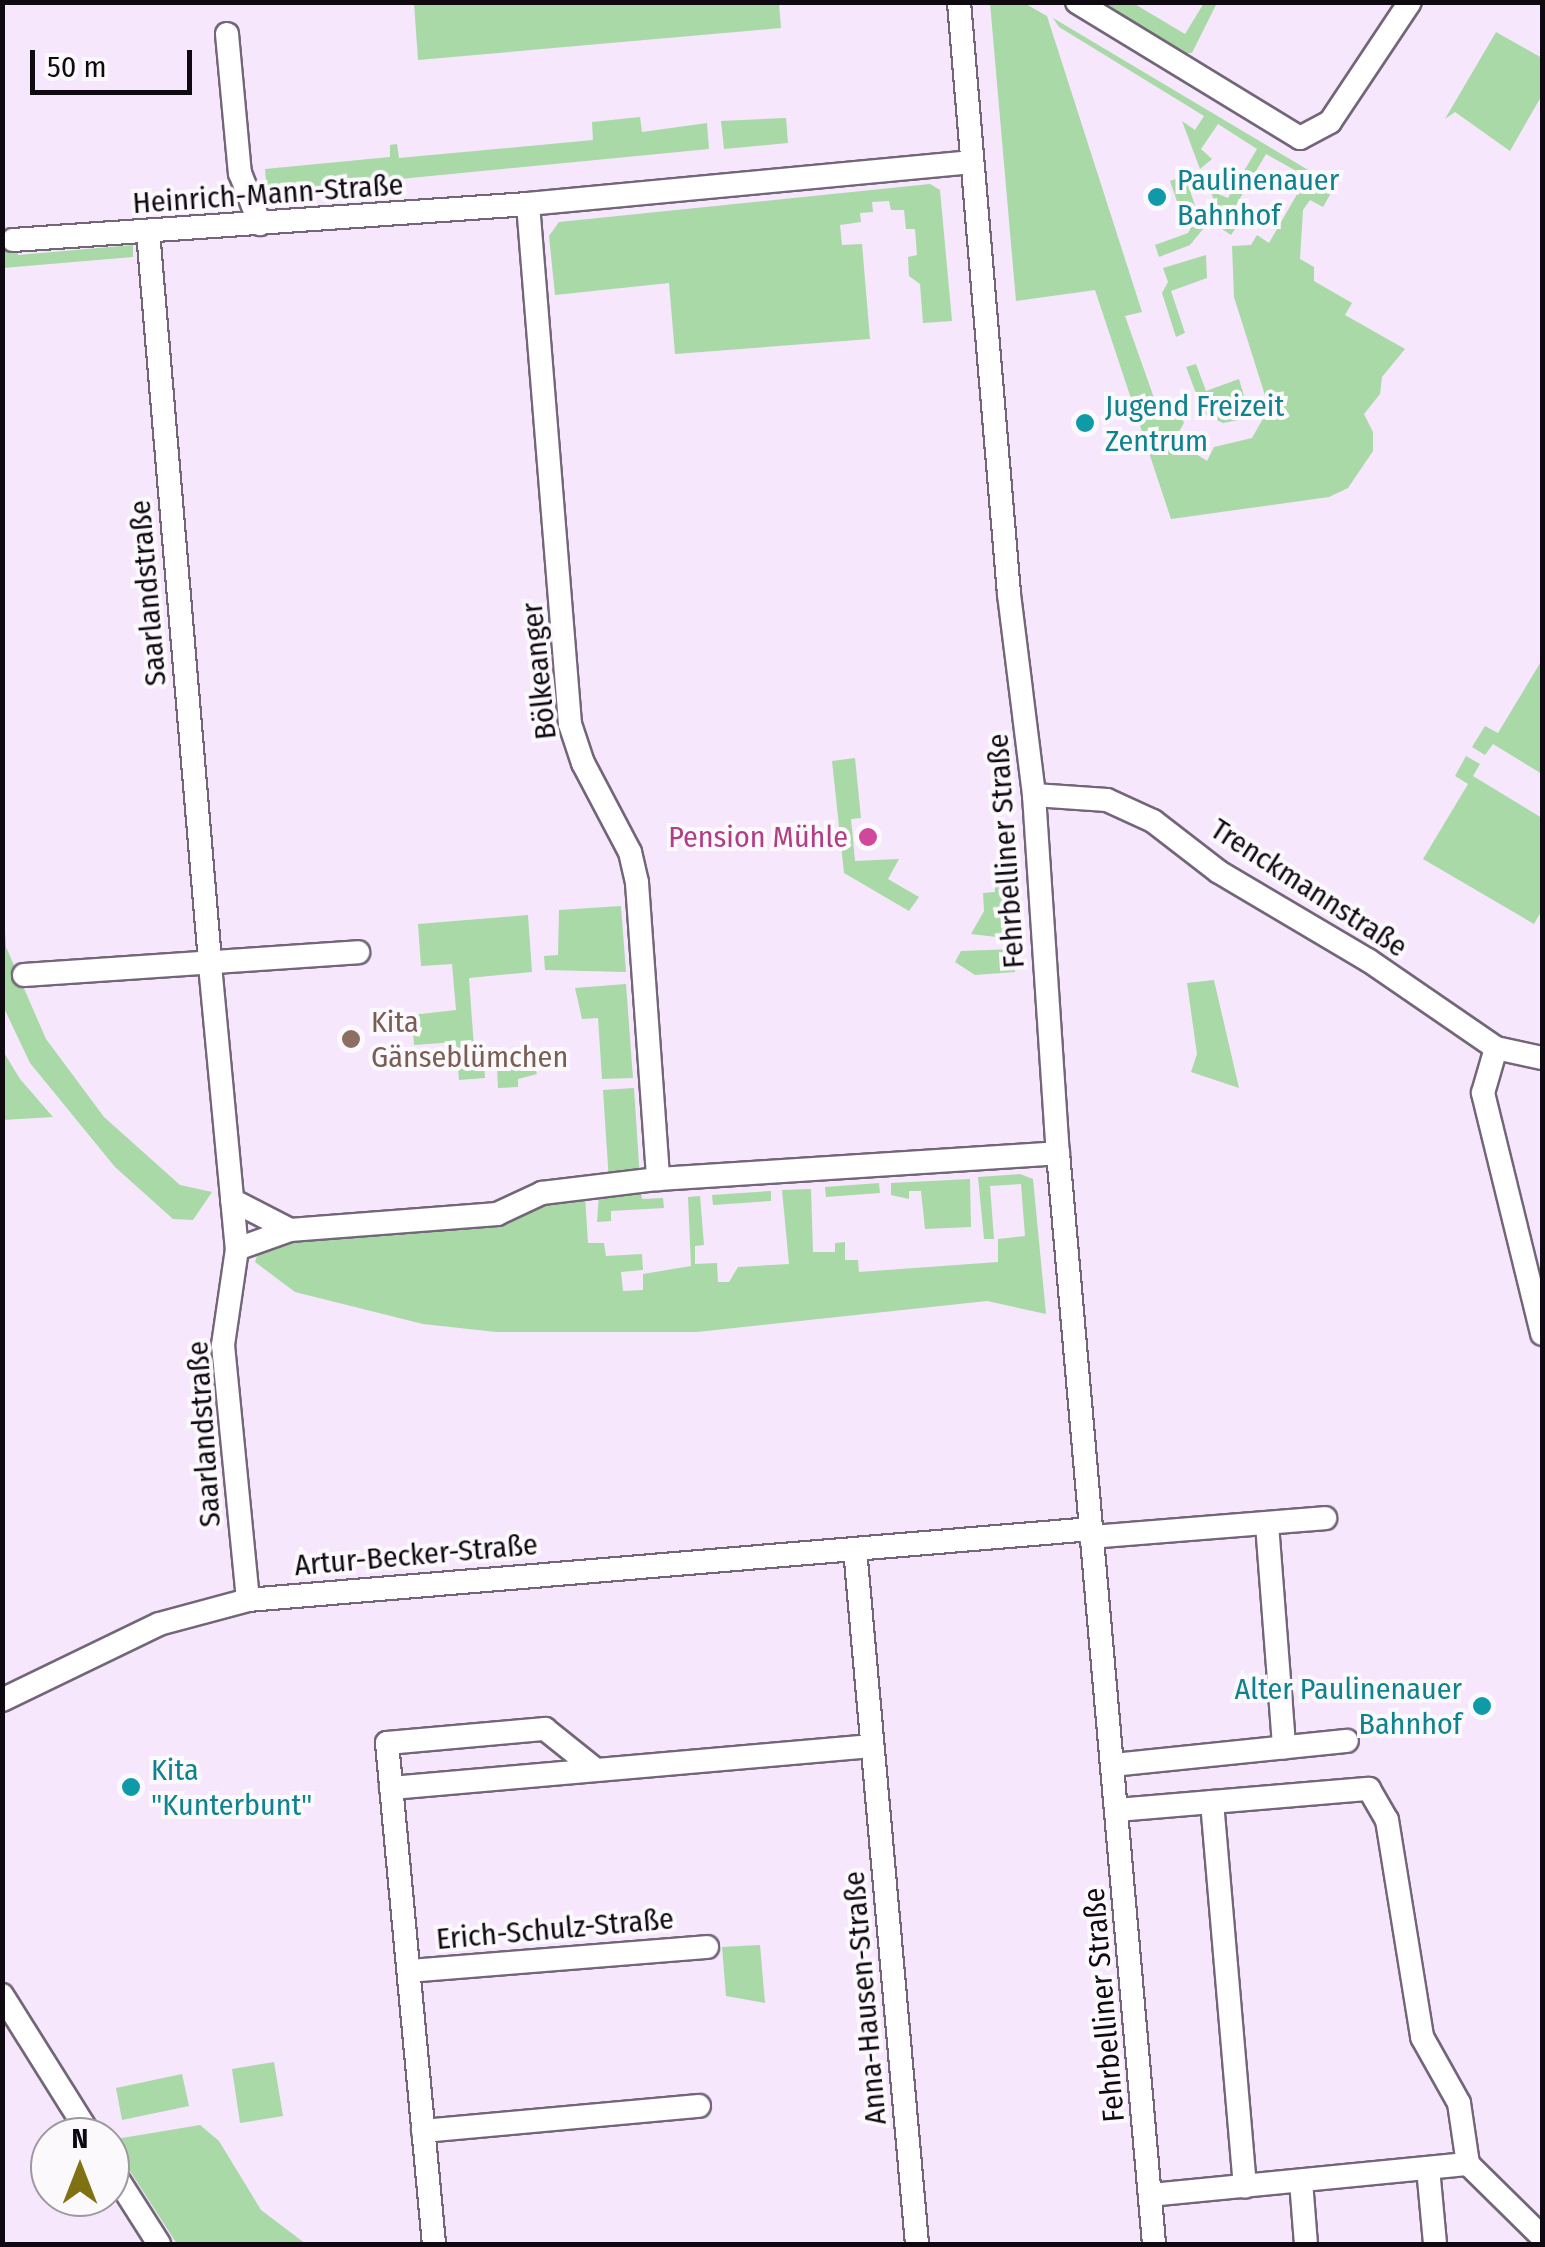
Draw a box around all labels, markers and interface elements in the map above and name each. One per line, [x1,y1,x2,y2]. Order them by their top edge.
scale bar [35,30,198,92]
text: 50 m [47,49,107,85]
place label: Paulinenauer Bahnhof [1177,162,1339,232]
street label: Heinrich-Mann-Straße [131,167,405,221]
marker: Paulinenauer Bahnhof [1146,186,1168,208]
place label: Jugend Freizeit Zentrum [1105,388,1284,458]
marker: Jugend Freizeit Zentrum [1074,412,1096,434]
street label: Saarlandstraße [122,498,174,688]
street label: Bölkeanger [514,601,564,741]
street label: Fehrbelliner Straße [980,732,1032,970]
street label: Trenckmannstraße [1204,811,1414,965]
place label: Pension Mühle [668,819,848,855]
marker: Pension Mühle [857,826,879,848]
place label: Kita Gänseblümchen [371,1004,568,1074]
marker: Kita Gänseblümchen [340,1028,362,1050]
street label: Saarlandstraße [180,1340,228,1528]
street label: Artur-Becker-Straße [293,1526,539,1584]
place label: Alter Paulinenauer Bahnhof [1234,1671,1462,1742]
marker: Alter Paulinenauer Bahnhof [1471,1695,1493,1717]
place label: Kita "Kunterbunt" [151,1752,312,1822]
marker: Kita "Kunterbunt" [120,1776,142,1798]
street label: Anna-Hausen-Straße [836,1870,894,2126]
street label: Fehrbelliner Straße [1076,1886,1132,2124]
street label: Erich-Schulz-Straße [435,1901,675,1957]
north arrow [30,2117,130,2217]
text: N [72,2122,88,2155]

